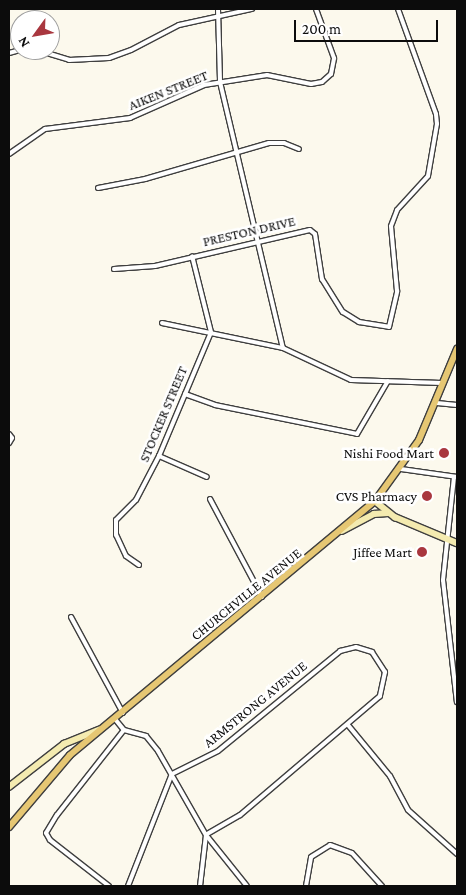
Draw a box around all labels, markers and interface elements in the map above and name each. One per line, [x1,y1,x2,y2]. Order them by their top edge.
north arrow [10,10,60,60]
scale bar [296,10,440,42]
text: 200 m [302,21,341,37]
text: N [14,34,32,51]
street label: AIKEN STREET [126,66,210,114]
street label: PRESTON DRIVE [201,212,297,250]
street label: STOCKER STREET [135,364,191,464]
place label: Nishi Food Mart [344,445,434,461]
marker: Nishi Food Mart [438,447,450,459]
place label: CVS Pharmacy [336,488,417,504]
marker: CVS Pharmacy [421,490,433,502]
street label: CHURCHVILLE AVENUE [187,544,305,644]
place label: Jiffee Mart [353,544,412,560]
marker: Jiffee Mart [416,546,428,558]
street label: ARMSTRONG AVENUE [200,657,310,751]

